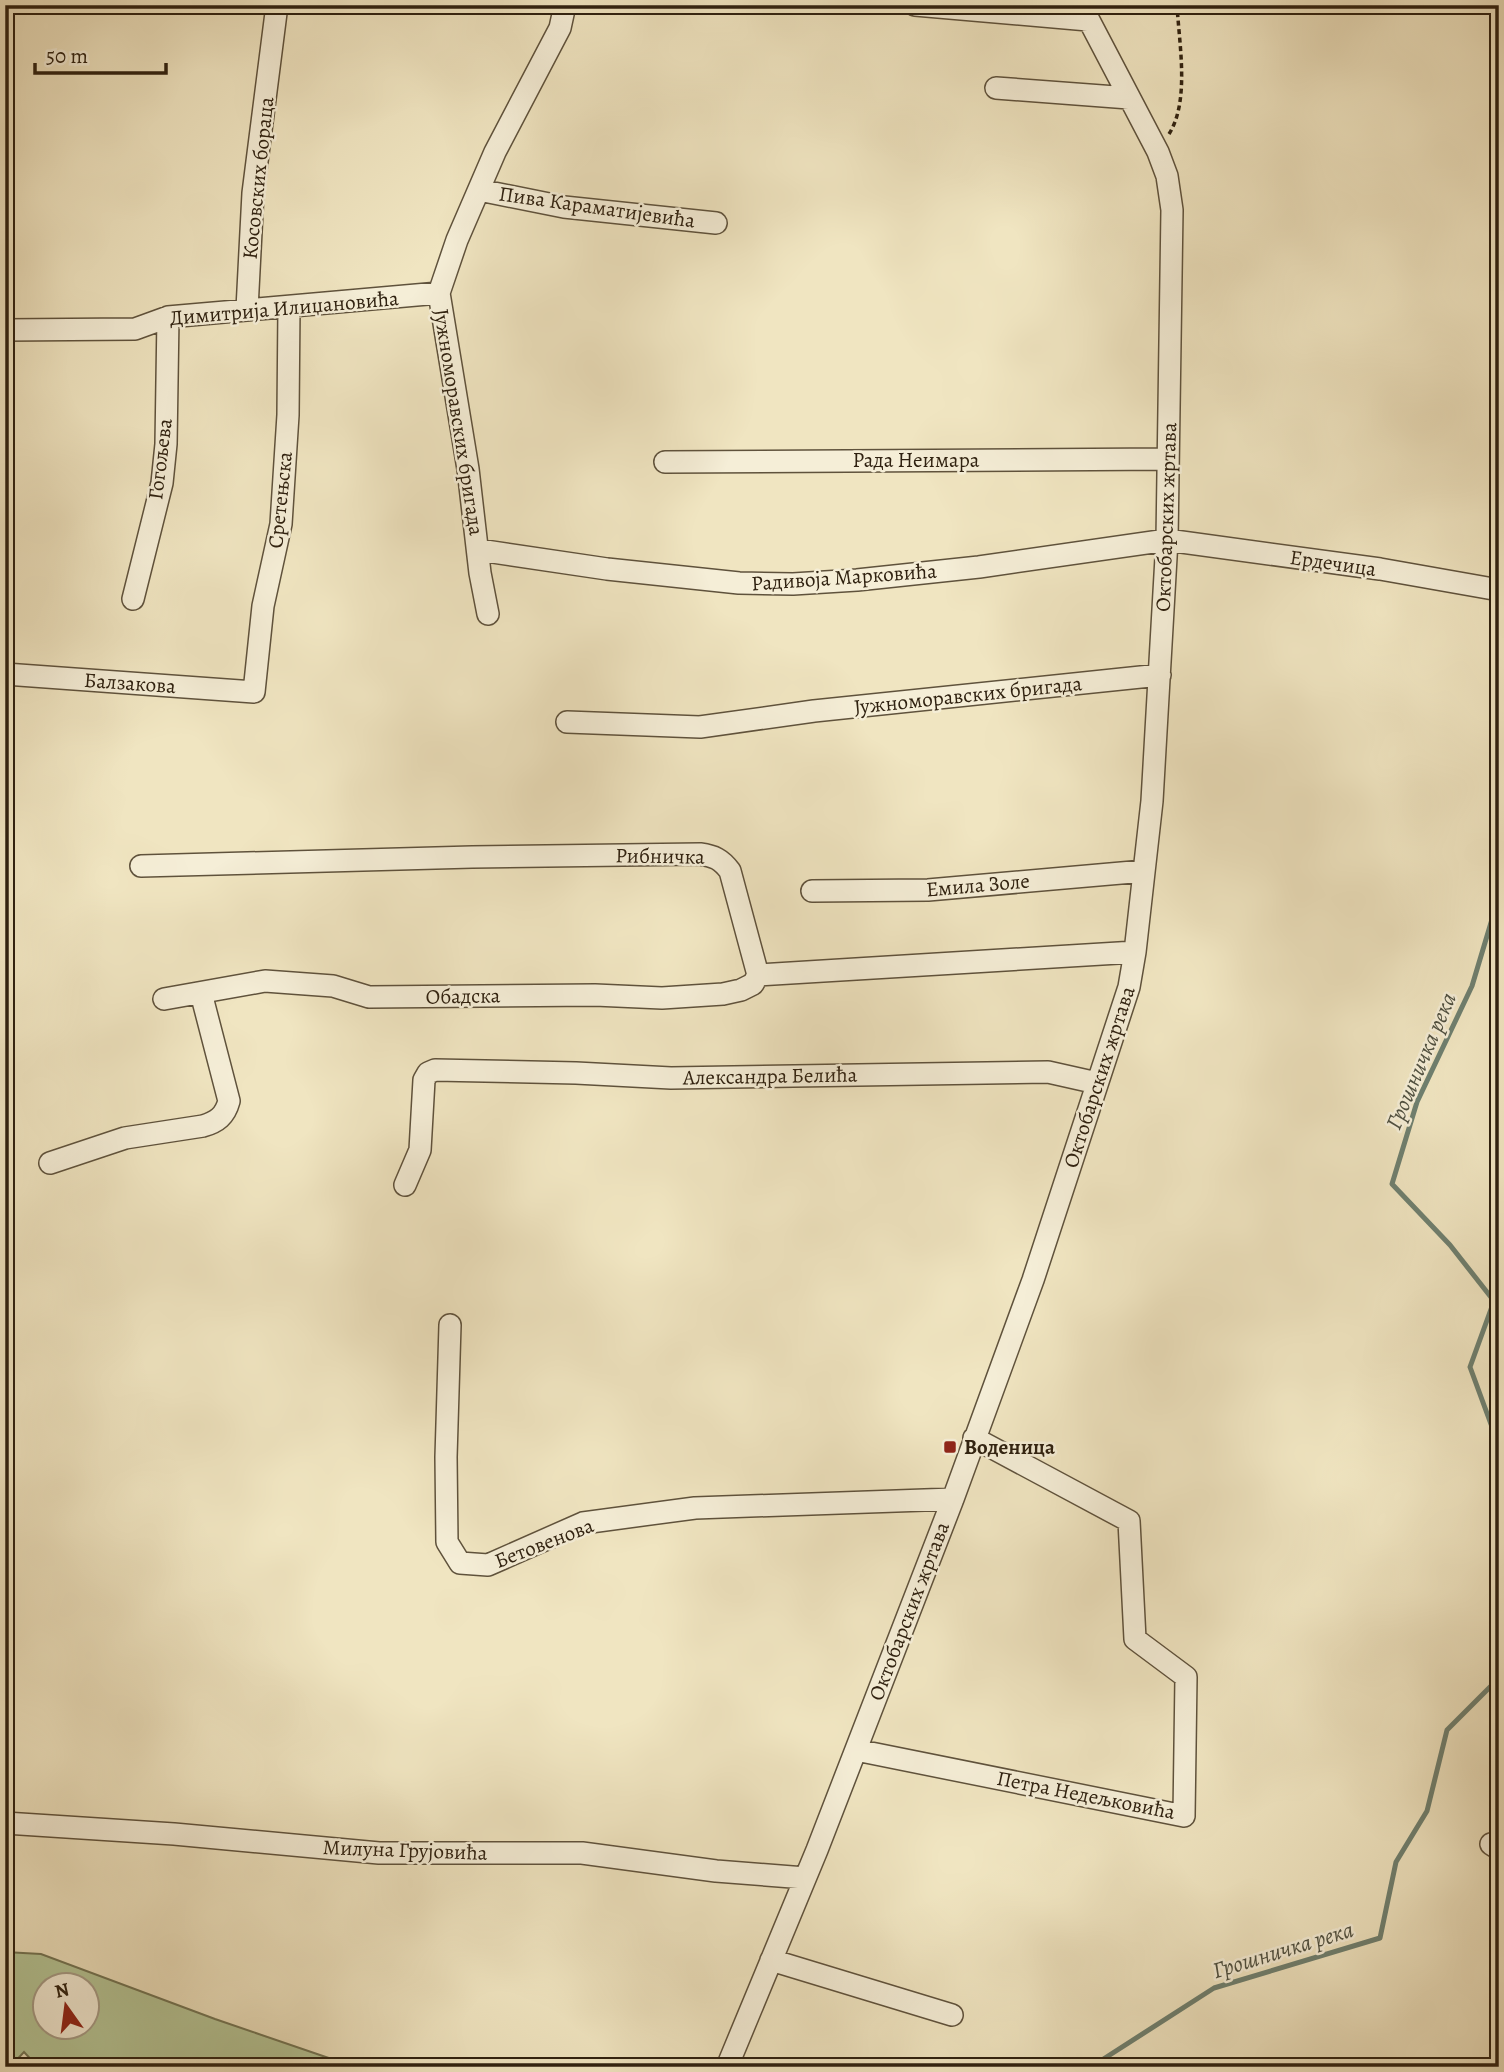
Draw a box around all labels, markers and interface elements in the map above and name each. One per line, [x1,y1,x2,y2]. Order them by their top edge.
scale bar [35,32,166,76]
text: 50 m [46,42,88,70]
street label: Косовских бораца [236,95,280,261]
street label: Пива Караматијевића [497,179,697,235]
street label: Димитрија Илиџановића [168,284,400,332]
street label: Јужноморавских бригада [427,307,491,538]
street label: Гогољева [141,416,179,501]
street label: Октобарских жртава [1149,422,1183,612]
street label: Рада Неимара [853,446,980,474]
street label: Сретењска [261,450,299,550]
street label: Ердечица [1288,543,1378,583]
street label: Радивоја Марковића [750,557,938,597]
street label: Балзакова [83,666,177,700]
street label: Јужноморавских бригада [853,669,1084,721]
street label: Рибничка [615,841,705,871]
street label: Емила Золе [925,867,1031,903]
street label: Обадска [425,981,501,1011]
street label: Октобарских жртава [1056,982,1142,1171]
water label: Грошничка река [1378,987,1464,1134]
street label: Александра Белића [682,1060,858,1092]
place label: Воденица [964,1433,1055,1461]
marker: Воденица [942,1439,958,1455]
street label: Бетовенова [490,1511,598,1575]
street label: Октобарских жртава [862,1517,956,1704]
street label: Петра Недељковића [994,1764,1178,1826]
street label: Милуна Грујовића [322,1833,488,1867]
water label: Грошничка река [1209,1914,1358,1986]
north arrow [32,1970,102,2040]
text: N [52,1976,72,2005]

